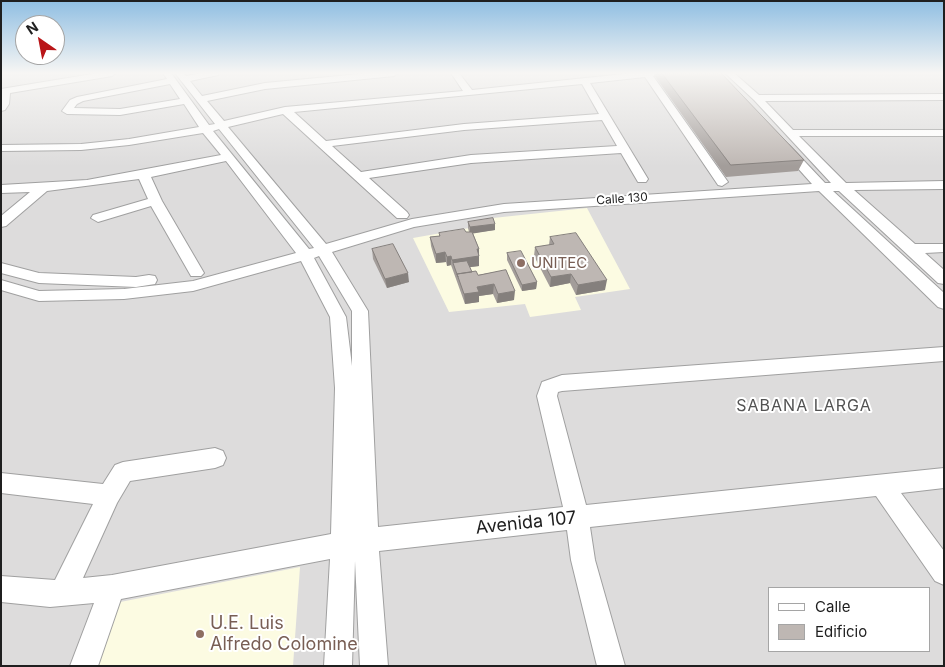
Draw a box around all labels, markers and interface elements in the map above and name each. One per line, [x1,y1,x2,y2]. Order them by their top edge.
north arrow [15,15,65,65]
text: N [23,18,41,38]
street label: Calle 130 [596,190,648,208]
place label: UNITEC [531,254,587,272]
marker: UNITEC [515,257,527,269]
district label: SABANA LARGA [735,396,873,416]
street label: Avenida 107 [475,507,577,539]
legend [768,587,930,652]
text: Calle [815,597,850,616]
place label: U.E. Luis Alfredo Colomine [210,613,358,656]
text: Edificio [815,622,867,641]
marker: U.E. Luis Alfredo Colomine [194,628,206,640]

